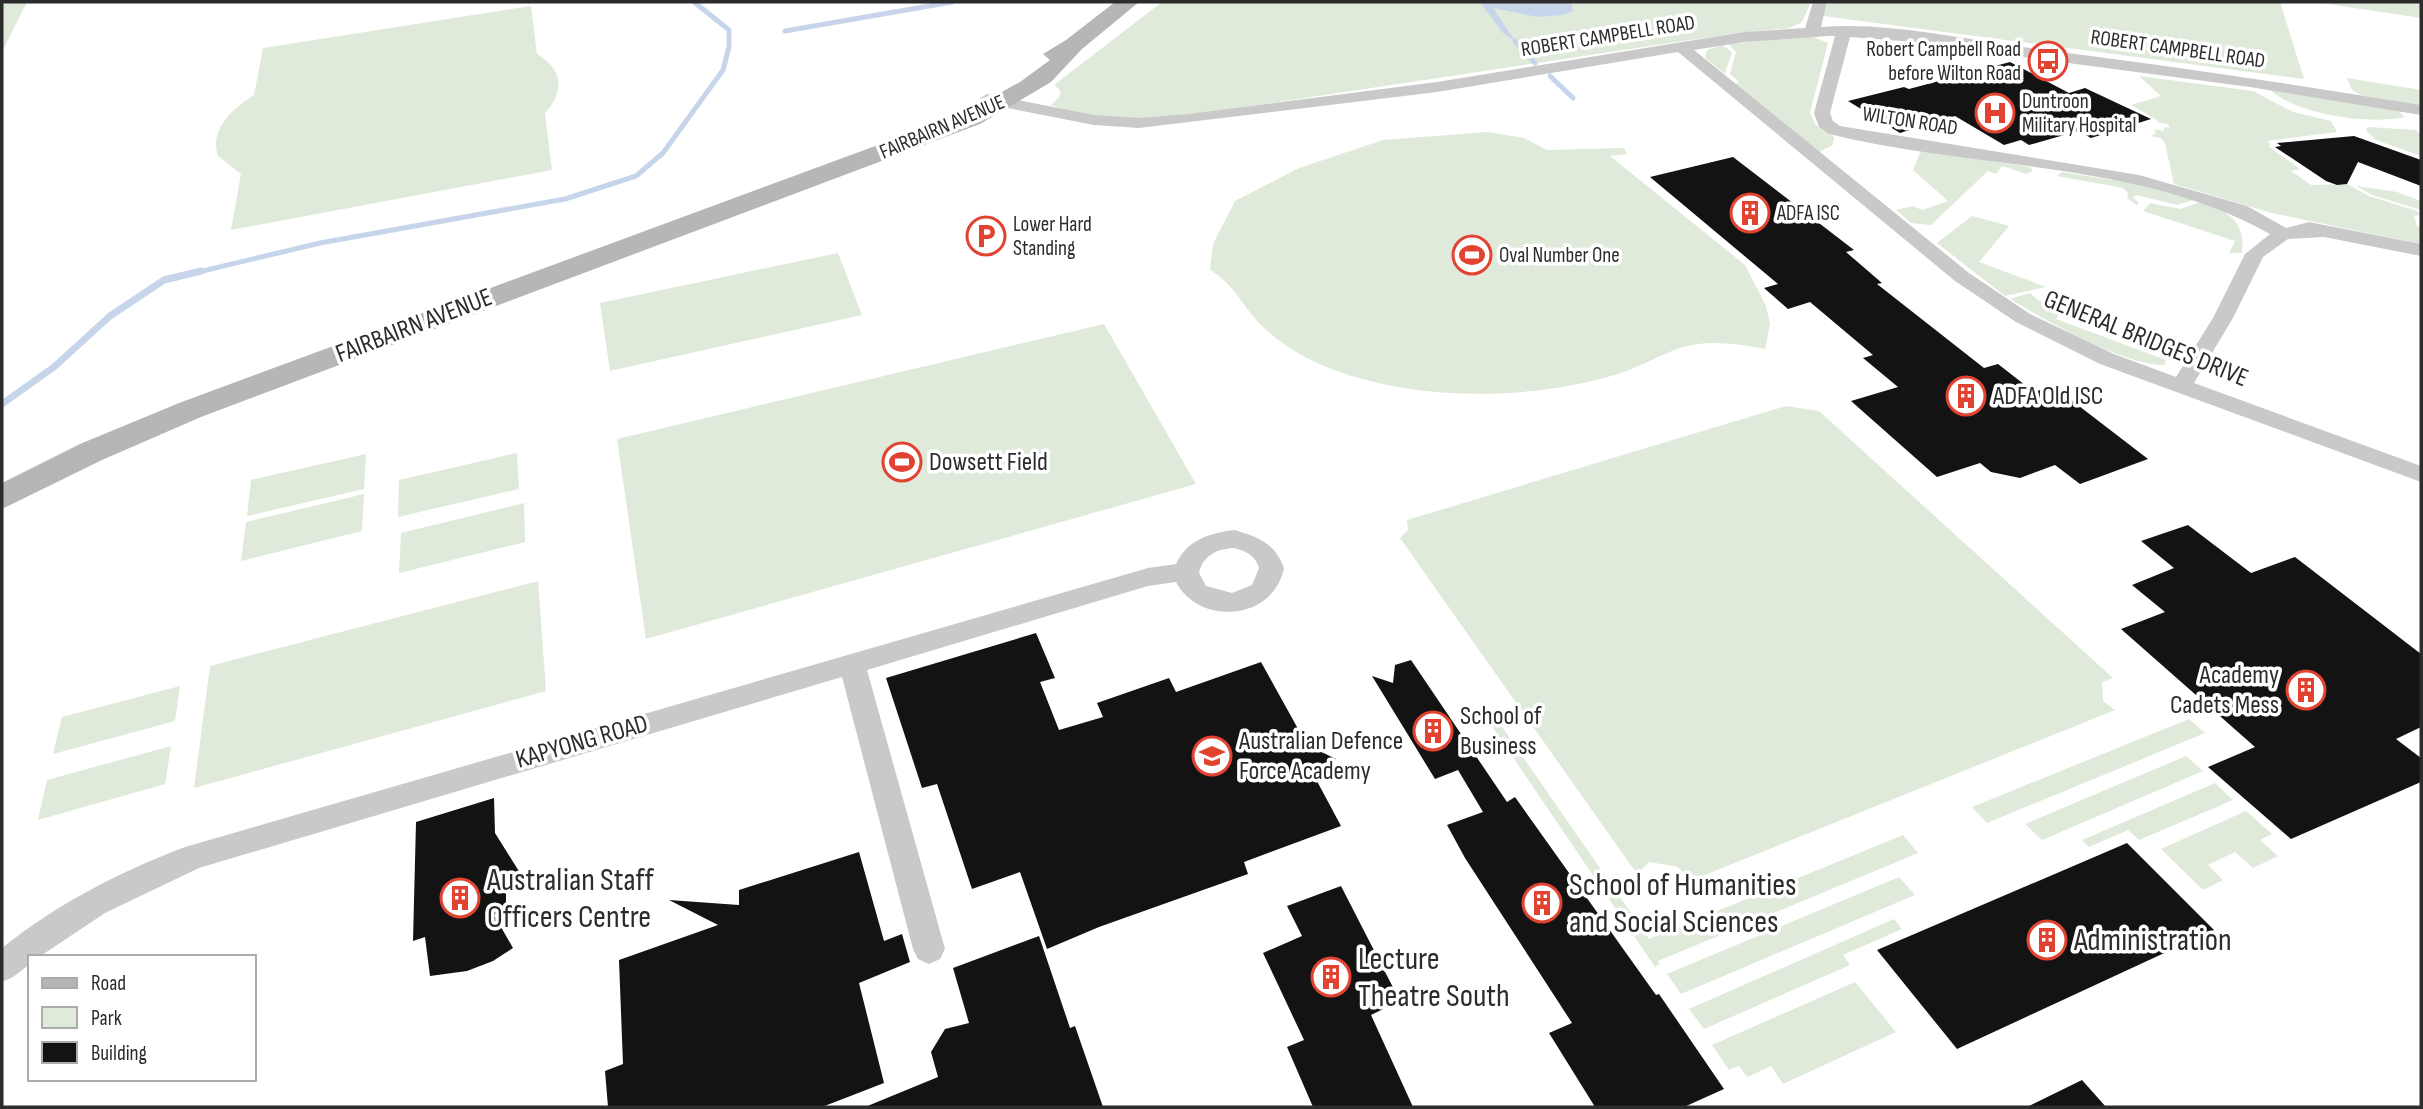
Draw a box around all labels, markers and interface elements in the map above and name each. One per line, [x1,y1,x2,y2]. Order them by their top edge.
street label: ROBERT CAMPBELL ROAD [1519,10,1697,62]
street label: ROBERT CAMPBELL ROAD [2089,24,2267,74]
place label: Robert Campbell Road before Wilton Road [1866,37,2021,86]
bus stop icon: Robert Campbell Road before Wilton Road [2027,40,2069,82]
street label: FAIRBAIRN AVENUE [876,89,1008,165]
place label: Duntroon Military Hospital [2022,89,2136,138]
hospital icon: Duntroon Military Hospital [1974,92,2016,134]
street label: WILTON ROAD [1861,101,1959,141]
building icon: ADFA ISC [1729,192,1771,234]
place label: ADFA ISC [1776,201,1840,226]
place label: Lower Hard Standing [1013,212,1092,261]
parking icon: Lower Hard Standing [965,215,1007,257]
sports icon: Oval Number One [1451,234,1493,276]
place label: Oval Number One [1499,243,1620,268]
street label: FAIRBAIRN AVENUE [331,282,497,370]
street label: GENERAL BRIDGES DRIVE [2039,284,2253,394]
building icon: ADFA Old ISC [1945,375,1987,417]
place label: ADFA Old ISC [1992,381,2103,412]
sports icon: Dowsett Field [881,441,923,483]
place label: Dowsett Field [929,447,1048,478]
place label: Academy Cadets Mess [2170,660,2279,721]
building icon: Academy Cadets Mess [2285,669,2327,711]
place label: School of Business [1460,701,1542,762]
street label: KAPYONG ROAD [512,708,652,776]
building icon: School of Business [1412,710,1454,752]
place label: Australian Defence Force Academy [1238,726,1403,787]
school or university icon: Australian Defence Force Academy [1191,735,1233,777]
place label: Australian Staff Officers Centre [486,861,655,937]
place label: School of Humanities and Social Sciences [1569,866,1797,942]
building icon: Australian Staff Officers Centre [439,877,481,919]
building icon: School of Humanities and Social Sciences [1521,882,1563,924]
building icon: Administration [2026,919,2068,961]
place label: Administration [2073,921,2232,960]
place label: Lecture Theatre South [1358,940,1510,1016]
legend [28,955,256,1081]
building icon: Lecture Theatre South [1310,956,1352,998]
text: Road [91,971,126,996]
text: Park [91,1006,122,1031]
text: Building [91,1041,147,1066]

